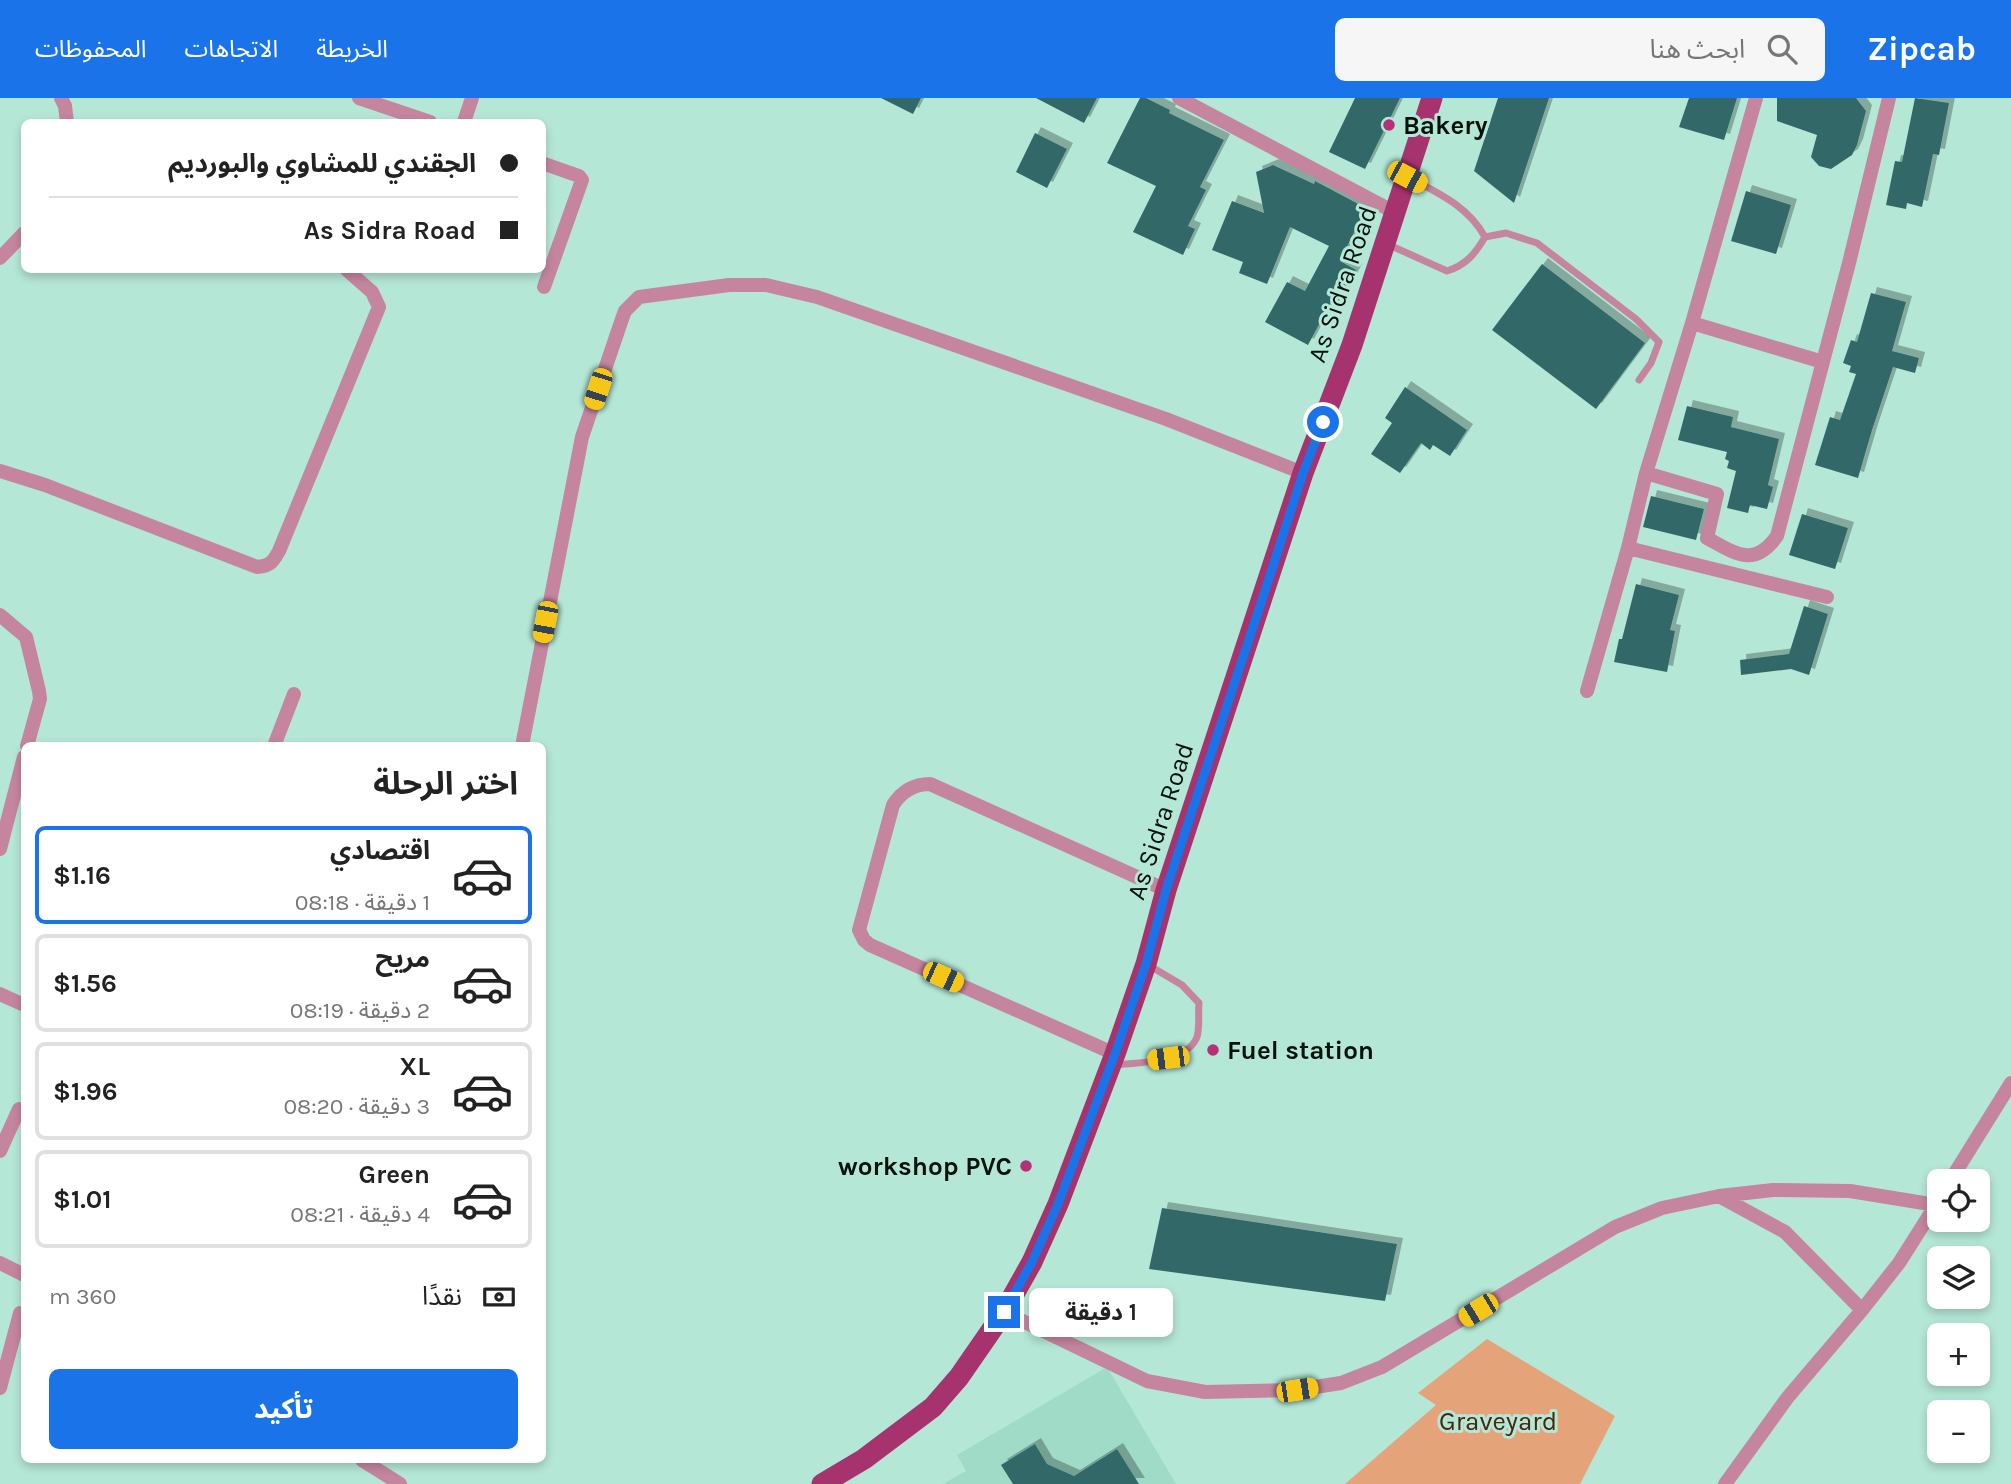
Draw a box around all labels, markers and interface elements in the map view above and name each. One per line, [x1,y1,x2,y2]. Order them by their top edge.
search box [1335,18,1825,81]
icon: search [1763,30,1801,68]
text: Zipcab [1867,30,1976,68]
text: ابحث هنا [1650,34,1745,65]
text: المحفوظات [35,35,146,63]
text: الاتجاهات [184,35,278,63]
text: الخريطة [316,35,388,63]
place label: Bakery [1403,110,1488,141]
marker: Bakery [1381,117,1397,133]
text: الجقندي للمشاوي والبورديم [168,148,476,179]
car [1384,158,1431,196]
street label: As Sidra Road [1301,202,1384,366]
text: As Sidra Road [304,215,476,246]
car [582,366,615,412]
route start [1307,406,1339,438]
car [531,599,560,645]
street label: As Sidra Road [1120,739,1200,904]
text: اختر الرحلة [373,765,518,802]
text: اقتصادي [330,835,430,866]
icon: car [451,844,514,907]
text: $1.16 [53,860,111,891]
text: 1 دقيقة · 08:18 [295,889,430,916]
text: مريح [375,943,430,974]
icon: car [451,952,514,1015]
car [920,959,967,995]
text: $1.56 [53,968,117,999]
text: 2 دقيقة · 08:19 [290,997,430,1024]
place label: Fuel station [1227,1035,1374,1066]
marker: Fuel station [1205,1042,1221,1058]
car [1146,1045,1191,1071]
text: XL [399,1051,430,1082]
icon: car [451,1060,514,1123]
text: $1.96 [53,1076,117,1107]
text: 3 دقيقة · 08:20 [283,1093,430,1120]
place label: workshop PVC [838,1151,1012,1182]
marker: workshop PVC [1018,1158,1034,1174]
text: Green [358,1159,430,1190]
icon: car [451,1168,514,1231]
map controls [1927,1169,1990,1463]
button: locate [1927,1169,1990,1232]
text: $1.01 [53,1184,112,1215]
text: 4 دقيقة · 08:21 [290,1201,430,1228]
button: layers [1927,1246,1990,1309]
icon: cash [480,1278,518,1316]
text: نقدًا [422,1281,462,1312]
text: 360 m [49,1283,116,1310]
callout: 1 دقيقة [1028,1288,1172,1336]
car [1455,1290,1502,1330]
route end [988,1296,1020,1328]
text: 1 دقيقة [1065,1299,1137,1326]
button: + [1927,1323,1990,1386]
button: تأكيد [49,1369,518,1449]
car [1275,1376,1320,1404]
button: − [1927,1400,1990,1463]
park label: Graveyard [1439,1406,1557,1437]

